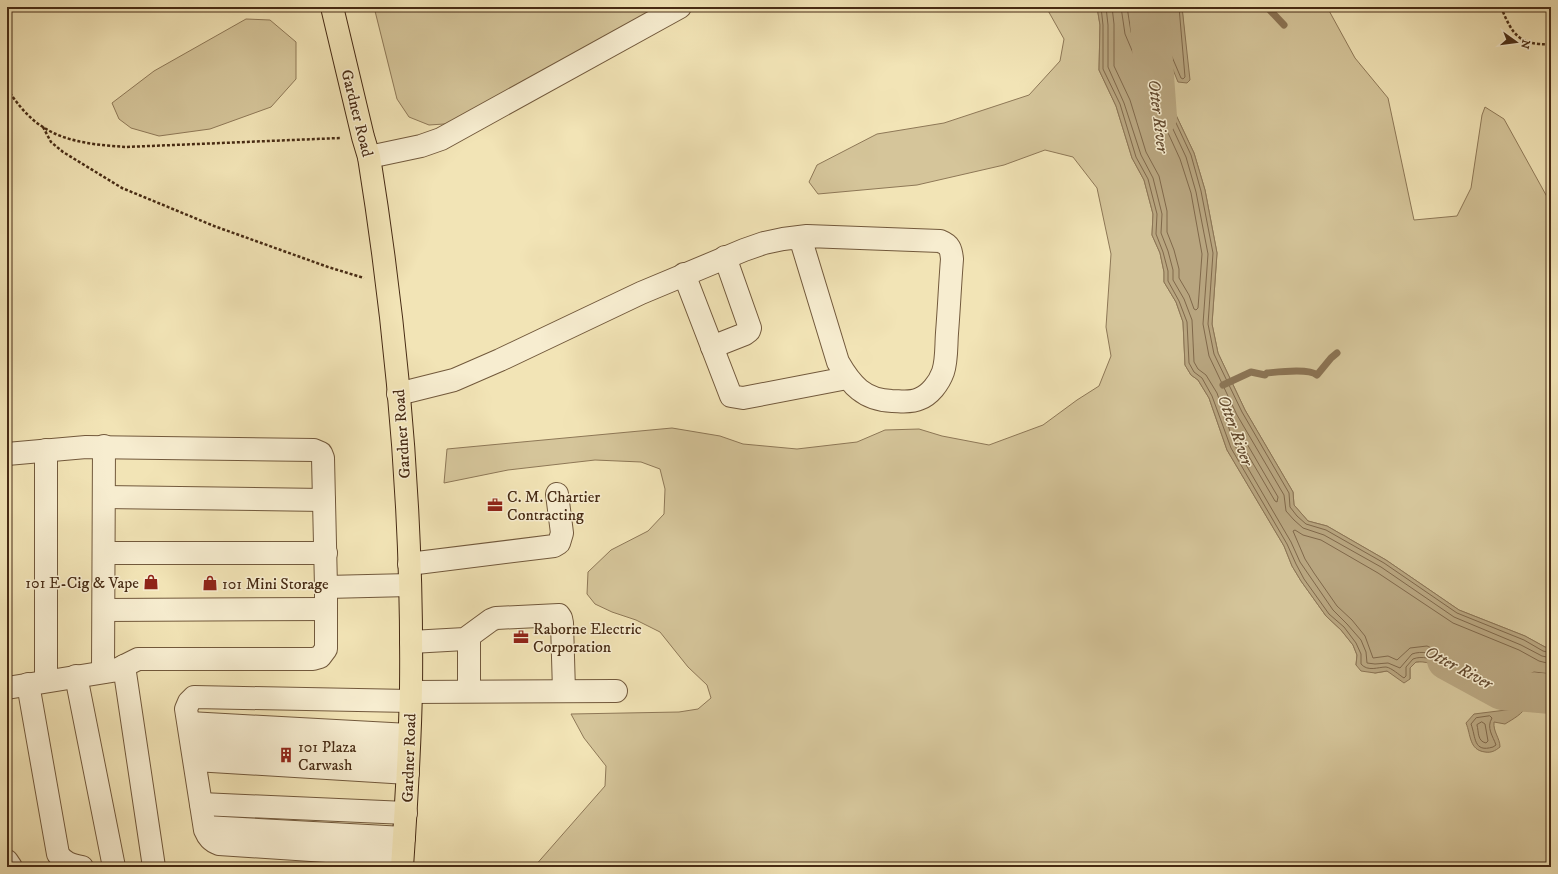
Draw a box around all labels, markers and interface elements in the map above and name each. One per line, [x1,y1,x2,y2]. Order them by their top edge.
north arrow [1496,22,1536,62]
text: N [1517,38,1533,50]
street label: Gardner Road [337,67,378,159]
water label: Otter River [1143,78,1174,156]
street label: Gardner Road [389,389,415,479]
water label: Otter River [1212,392,1259,470]
place label: C. M. Chartier Contracting [507,487,600,525]
office icon: C. M. Chartier Contracting [486,496,504,514]
place label: 101 E-Cig & Vape [25,573,139,593]
shop icon: 101 E-Cig & Vape [142,573,160,591]
shop icon: 101 Mini Storage [201,574,219,592]
place label: 101 Mini Storage [222,574,329,594]
place label: Raborne Electric Corporation [533,619,642,657]
office icon: Raborne Electric Corporation [512,628,530,646]
water label: Otter River [1421,641,1498,696]
street label: Gardner Road [397,713,421,803]
place label: 101 Plaza Carwash [298,737,356,775]
building icon: 101 Plaza Carwash [277,746,295,764]

